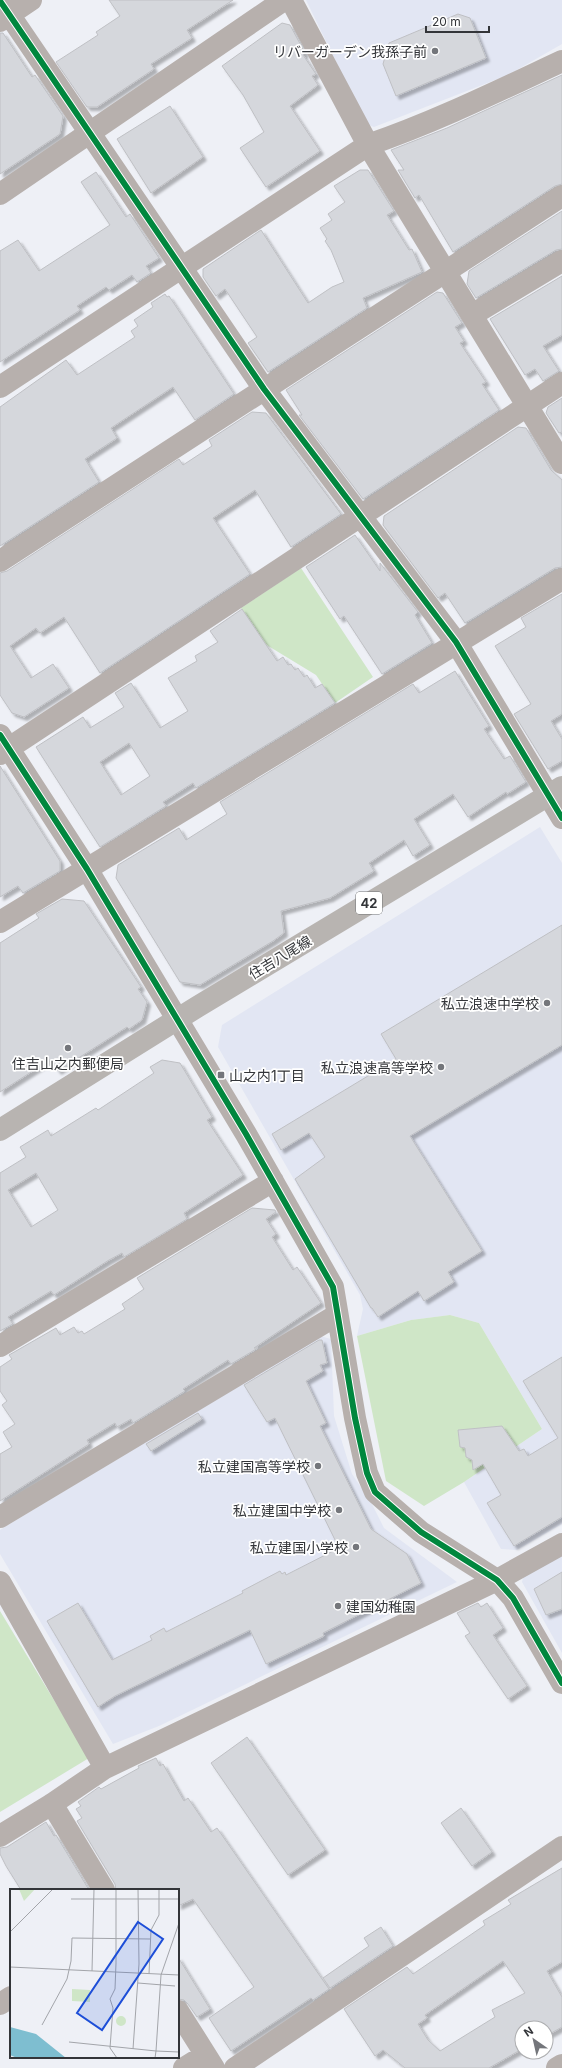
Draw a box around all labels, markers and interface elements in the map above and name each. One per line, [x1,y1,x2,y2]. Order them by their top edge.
scale bar [426,8,489,34]
text: 20 m [432,14,461,29]
place label: リバーガーデン我孫子前 [273,43,427,60]
marker: リバーガーデン我孫子前 [430,46,440,56]
road number: 42 [356,892,382,914]
street label: 住吉八尾線 [246,932,314,982]
place label: 私立浪速中学校 [441,995,539,1012]
marker: 私立浪速中学校 [542,998,552,1008]
marker: 住吉山之内郵便局 [63,1043,73,1053]
place label: 住吉山之内郵便局 [12,1055,124,1072]
place label: 私立浪速高等学校 [321,1059,433,1076]
marker: 私立浪速高等学校 [436,1062,446,1072]
place label: 山之内1丁目 [229,1067,305,1084]
marker: 山之内1丁目 [216,1070,226,1080]
place label: 私立建国高等学校 [198,1458,310,1475]
marker: 私立建国高等学校 [313,1461,323,1471]
place label: 私立建国中学校 [233,1502,331,1519]
marker: 私立建国中学校 [334,1505,344,1515]
place label: 私立建国小学校 [250,1539,348,1556]
marker: 私立建国小学校 [351,1542,361,1552]
place label: 建国幼稚園 [346,1598,416,1615]
marker: 建国幼稚園 [333,1601,343,1611]
inset map [10,1889,179,2058]
north arrow [514,2020,554,2060]
text: N [521,2024,536,2040]

